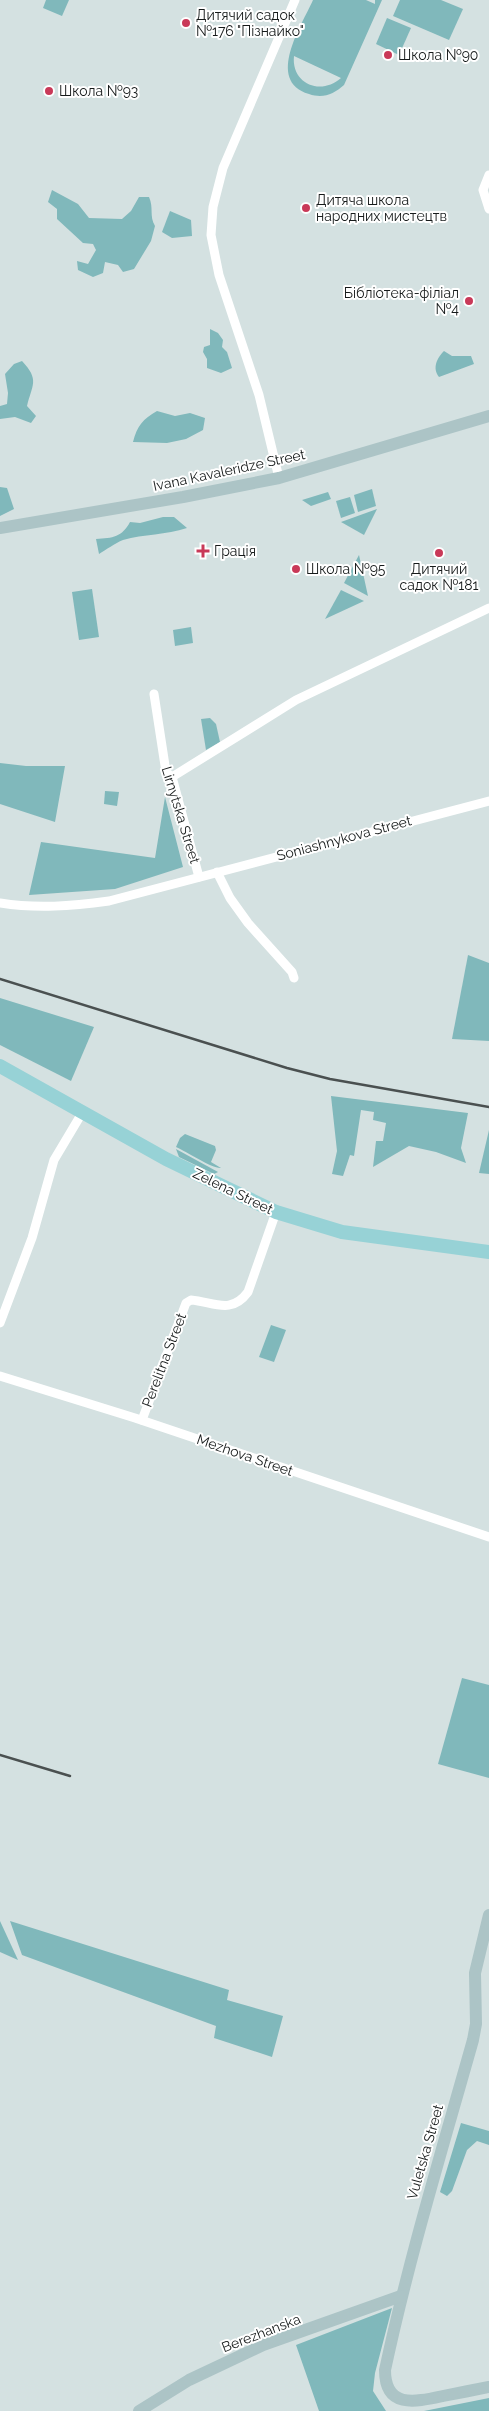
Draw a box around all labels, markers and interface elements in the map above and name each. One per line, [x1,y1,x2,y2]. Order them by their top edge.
place label: Дитячий садок №176 "Пізнайко" [196,7,304,39]
marker: Дитячий садок №176 "Пізнайко" [180,17,192,29]
place label: Школа №90 [398,47,478,63]
marker: Школа №90 [382,49,394,61]
place label: Школа №93 [59,83,138,99]
marker: Школа №93 [43,85,55,97]
place label: Дитяча школа народних мистецтв [316,192,447,224]
marker: Дитяча школа народних мистецтв [300,202,312,214]
place label: Бібліотека-філіал №4 [344,285,459,317]
marker: Бібліотека-філіал №4 [463,295,475,307]
street label: Ivana Kavaleridze Street [151,446,307,494]
place label: Грація [214,543,256,559]
marker: Грація [196,544,210,558]
marker: Дитячий садок №181 [433,547,445,559]
place label: Школа №95 [306,561,386,577]
place label: Дитячий садок №181 [400,561,478,593]
marker: Школа №95 [290,563,302,575]
street label: Lirnytska Street [159,765,203,866]
street label: Soniashnykova Street [275,812,413,864]
street label: Zelena Street [190,1165,276,1217]
street label: Perelitna Street [139,1310,189,1409]
street label: Mezhova Street [195,1431,296,1479]
street label: Vuletska Street [404,2102,446,2201]
street label: Berezhanska [219,2311,303,2355]

